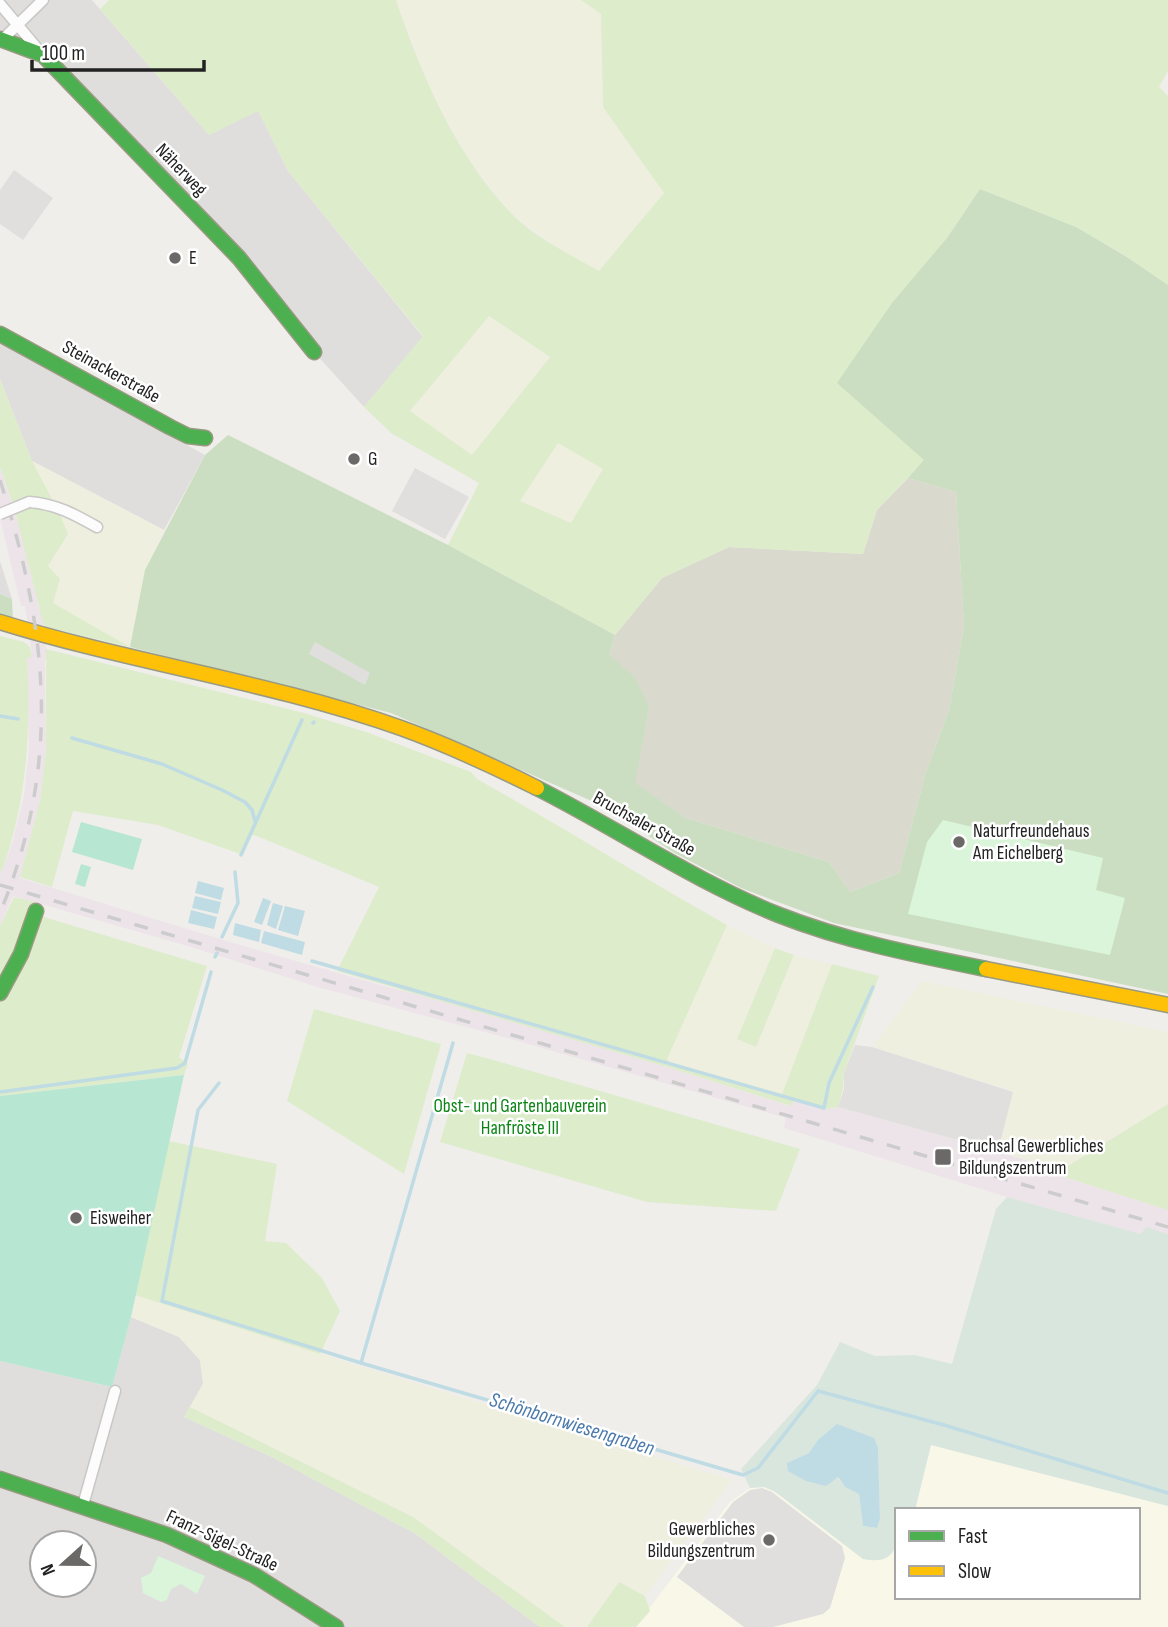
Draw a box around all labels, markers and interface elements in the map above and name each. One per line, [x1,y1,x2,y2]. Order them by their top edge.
scale bar [32,28,203,72]
text: 100 m [42,41,85,66]
street label: Näherweg [150,139,212,201]
place label: E [189,247,197,270]
marker: E [167,250,183,266]
street label: Steinackerstraße [58,336,164,408]
place label: G [368,448,378,471]
marker: G [346,451,362,467]
street label: Bruchsaler Straße [589,786,699,862]
place label: Naturfreundehaus Am Eichelberg [972,820,1090,865]
marker: Naturfreundehaus Am Eichelberg [951,834,967,850]
park label: Obst- und Gartenbauverein Hanfröste III [433,1095,607,1140]
place label: Bruchsal Gewerbliches Bildungszentrum [959,1135,1104,1180]
marker: Bruchsal Gewerbliches Bildungszentrum [933,1147,953,1167]
place label: Eisweiher [90,1207,152,1230]
marker: Eisweiher [68,1210,84,1226]
water label: Schönbornwiesengraben [487,1387,658,1461]
street label: Franz-Sigel-Straße [162,1505,282,1577]
legend [895,1508,1140,1599]
place label: Gewerbliches Bildungszentrum [647,1518,755,1563]
text: Fast [958,1524,988,1549]
north arrow [28,1529,98,1599]
marker: Gewerbliches Bildungszentrum [761,1532,777,1548]
text: Slow [958,1559,992,1584]
text: N [36,1561,61,1578]

